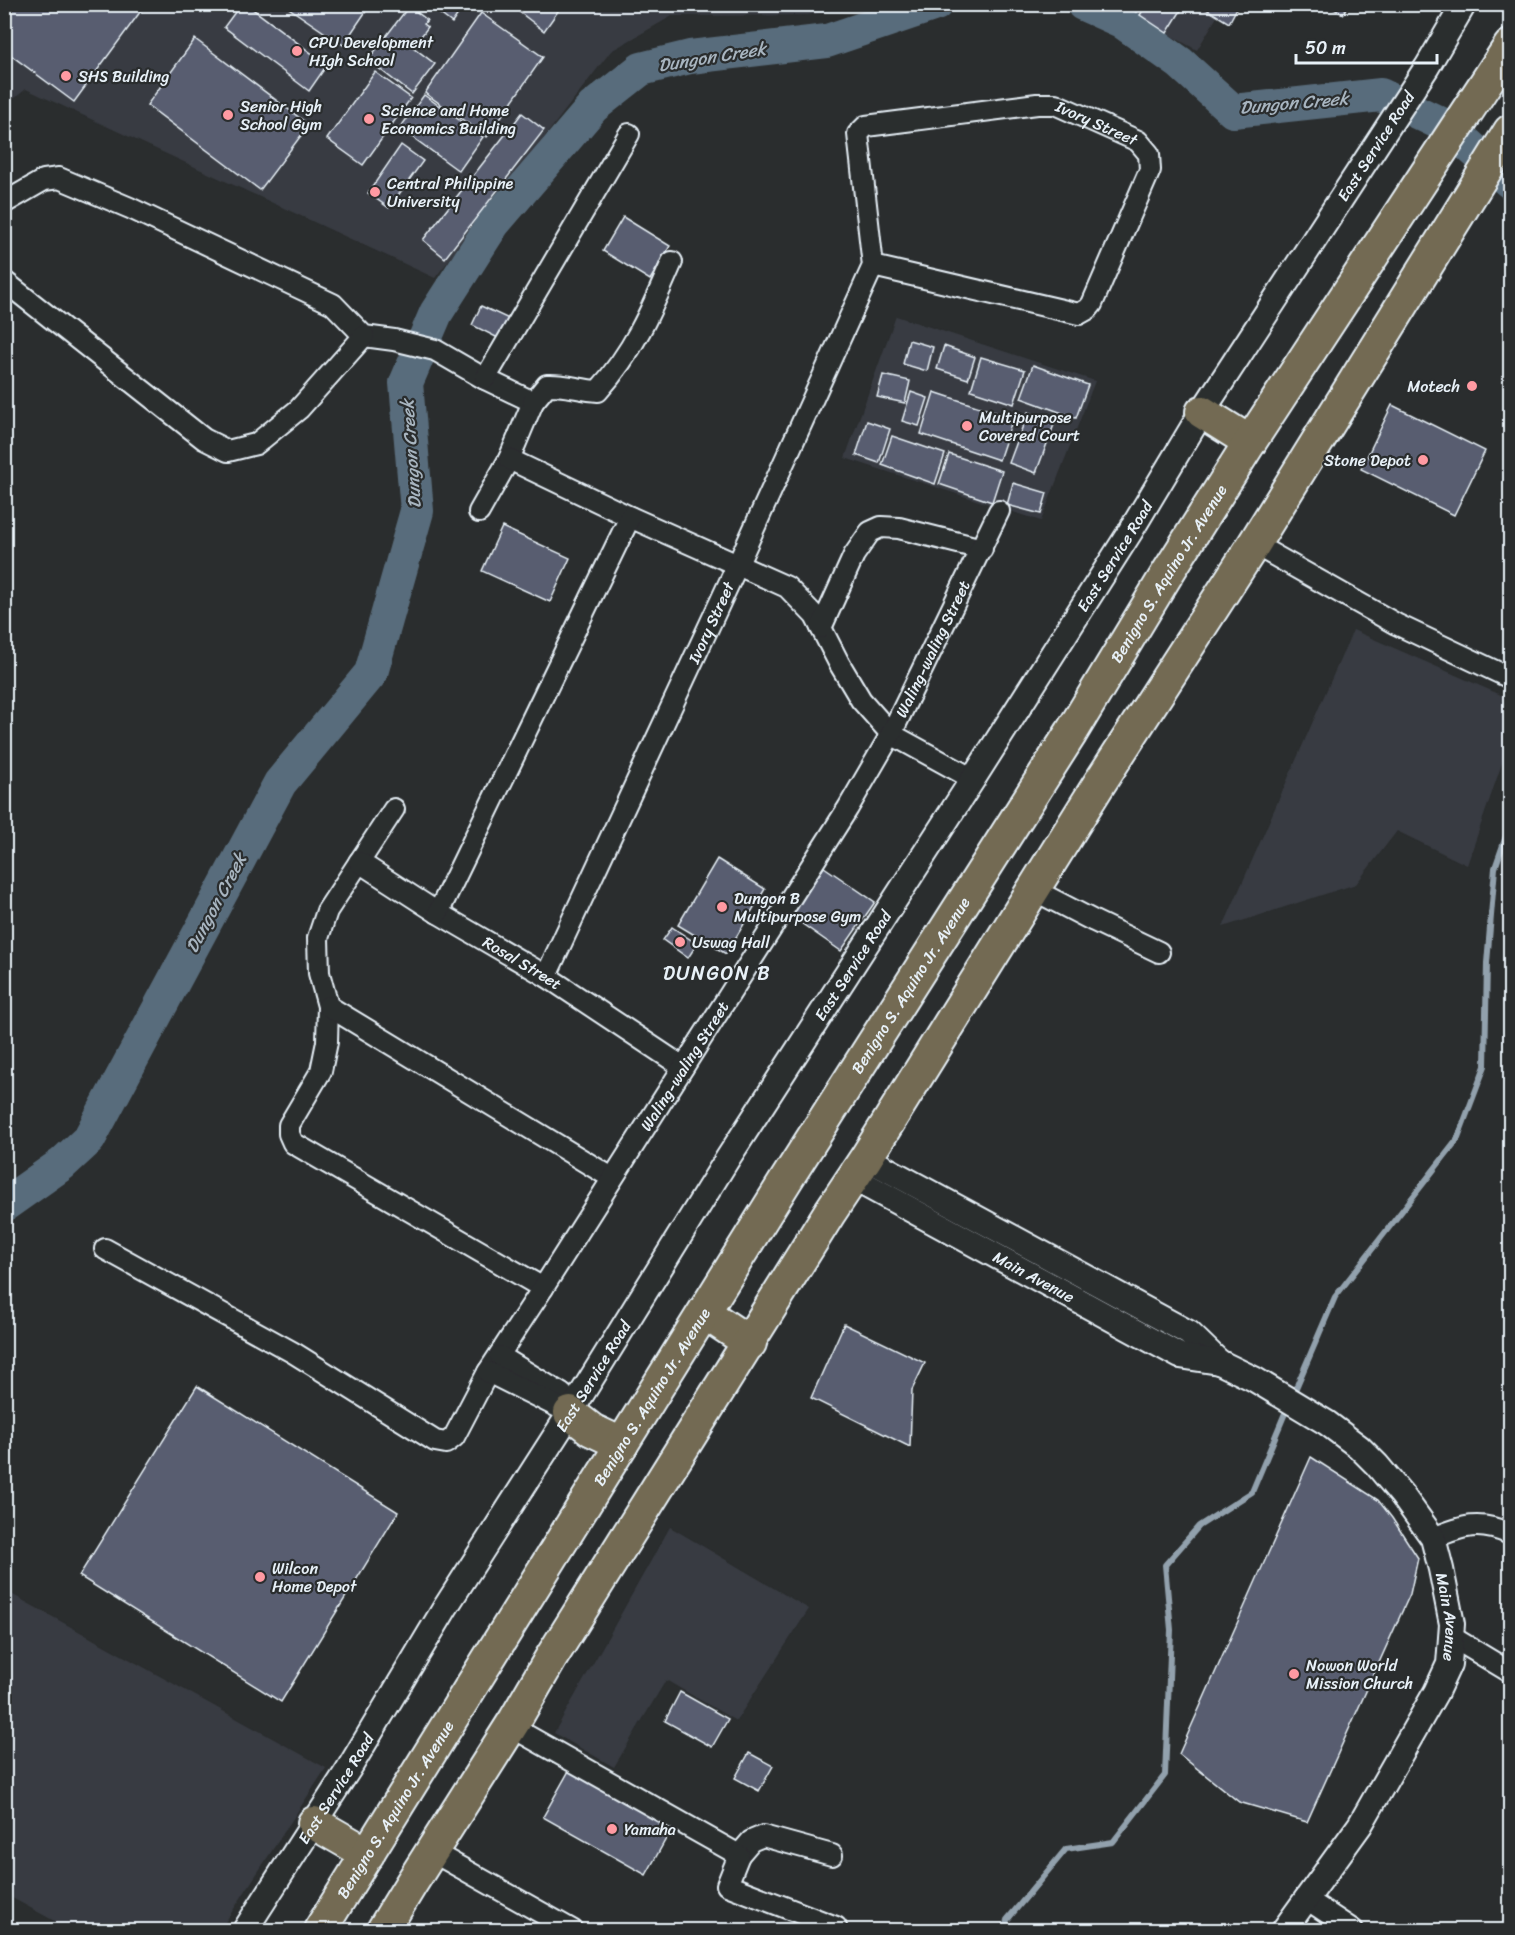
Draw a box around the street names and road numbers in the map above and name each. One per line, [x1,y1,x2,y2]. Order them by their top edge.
street label: East Service Road [1329,84,1423,207]
street label: Ivory Street [1050,91,1143,154]
street label: Benigno S. Aquino Jr. Avenue [1102,478,1235,668]
street label: East Service Road [1068,493,1161,618]
street label: Waling-waling Street [887,575,978,722]
street label: Ivory Street [679,576,743,669]
street label: Benigno S. Aquino Jr. Avenue [843,891,978,1080]
street label: East Service Road [806,903,900,1027]
street label: Rosal Street [477,928,568,997]
street label: Waling-waling Street [632,995,736,1137]
street label: Main Avenue [988,1242,1080,1311]
street label: Benigno S. Aquino Jr. Avenue [585,1301,718,1492]
street label: East Service Road [547,1313,639,1438]
street label: Main Avenue [1428,1570,1467,1662]
street label: Benigno S. Aquino Jr. Avenue [328,1714,462,1904]
street label: East Service Road [289,1726,382,1850]

